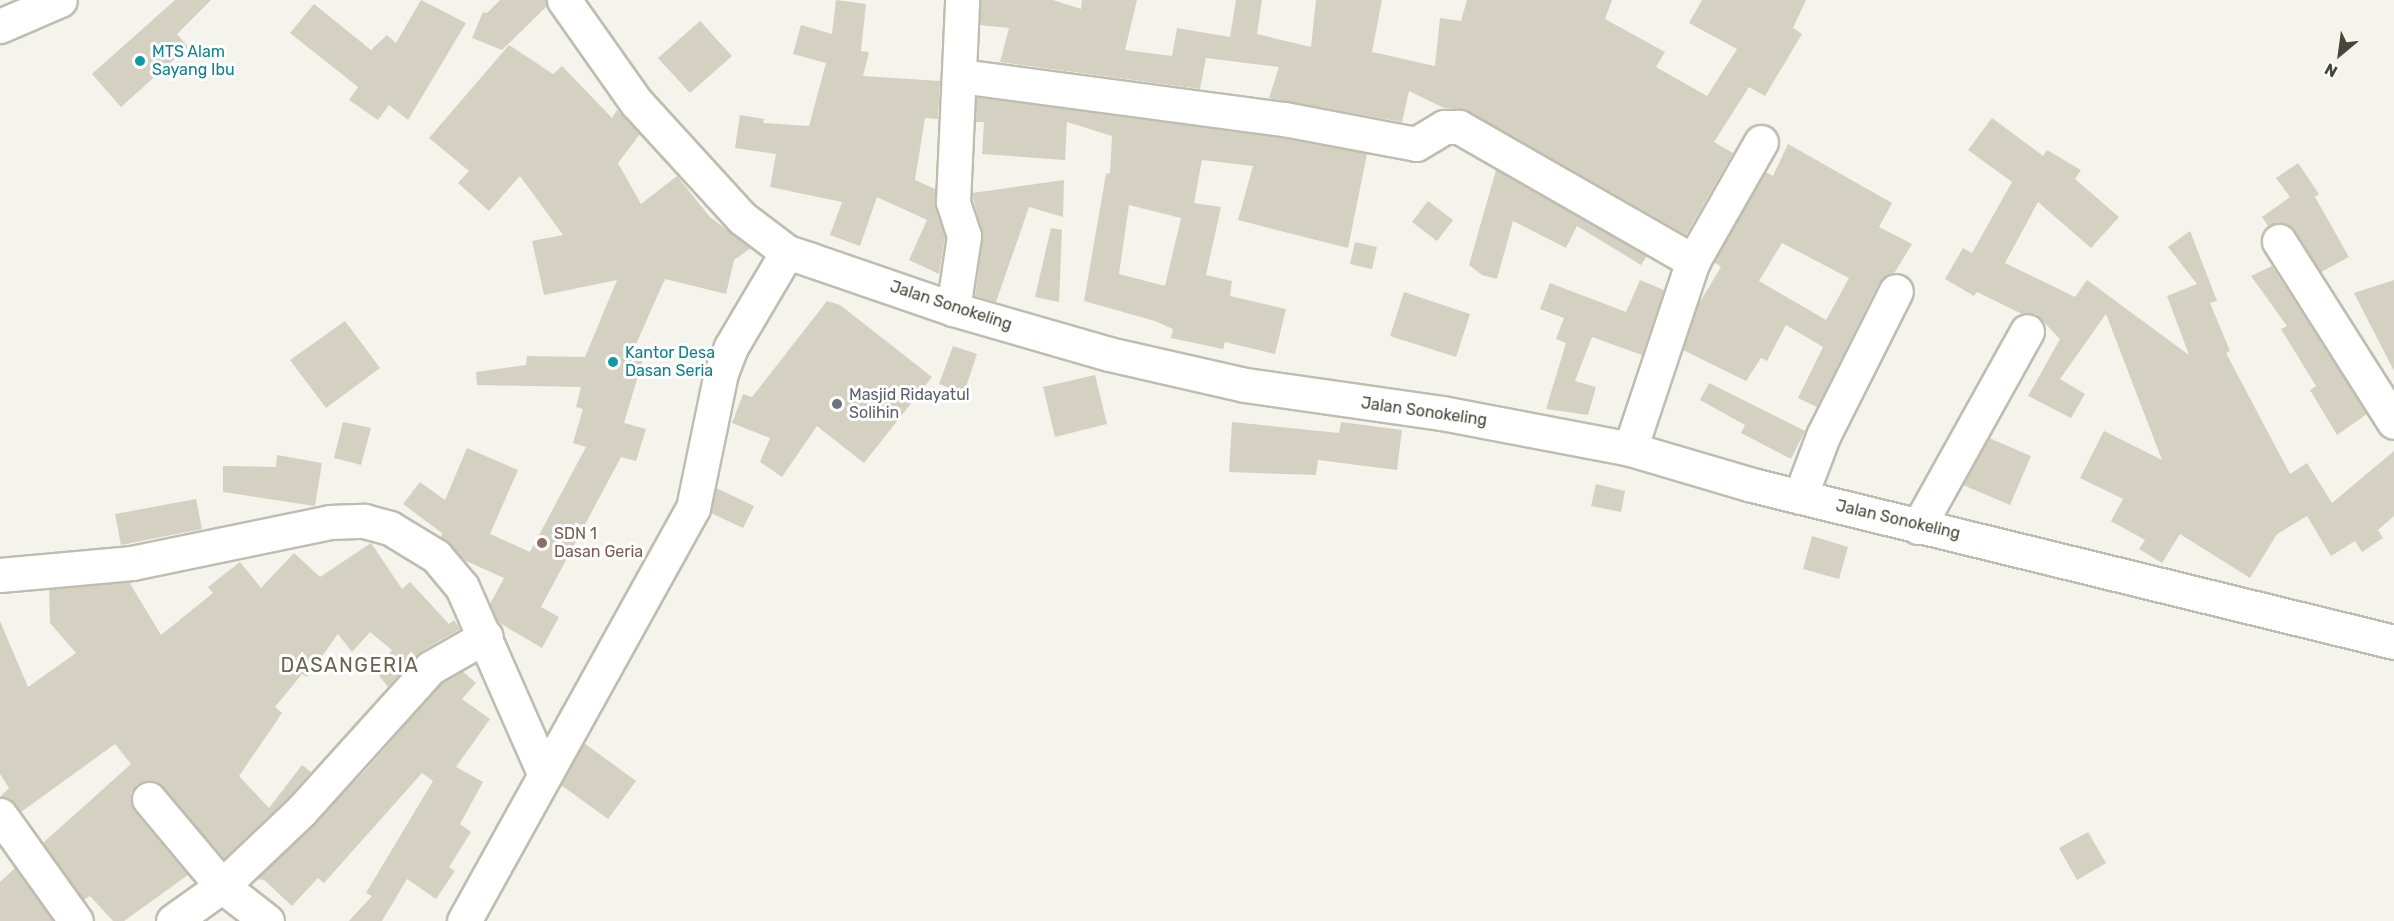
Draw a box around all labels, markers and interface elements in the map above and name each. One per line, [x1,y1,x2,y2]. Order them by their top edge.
north arrow [2310,24,2370,84]
place label: MTS Alam Sayang Ibu [152,42,235,80]
marker: MTS Alam Sayang Ibu [133,54,147,68]
text: N [2321,59,2341,81]
street label: Jalan Sonokeling [888,277,1014,335]
place label: Kantor Desa Dasan Seria [625,343,715,381]
marker: Kantor Desa Dasan Seria [606,355,620,369]
place label: Masjid Ridayatul Solihin [849,385,970,423]
street label: Jalan Sonokeling [1360,394,1488,430]
marker: Masjid Ridayatul Solihin [830,397,844,411]
street label: Jalan Sonokeling [1834,496,1962,544]
place label: SDN 1 Dasan Geria [554,524,643,562]
marker: SDN 1 Dasan Geria [535,536,549,550]
district label: DASANGERIA [281,653,419,677]

